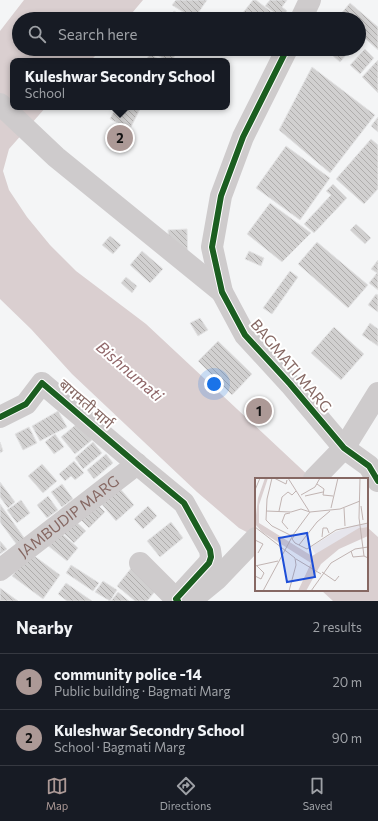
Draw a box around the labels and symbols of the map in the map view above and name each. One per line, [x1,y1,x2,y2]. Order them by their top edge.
pin: 2 [107,123,133,153]
street label: BAGMATI MARG [248,315,336,416]
water label: Bishnumati [93,337,168,405]
your location [204,374,224,394]
street label: बागमती मार्ग [56,375,118,432]
pin: 1 [246,396,272,426]
street label: JAMBUDIP MARG [14,471,122,561]
inset map [255,478,368,591]

